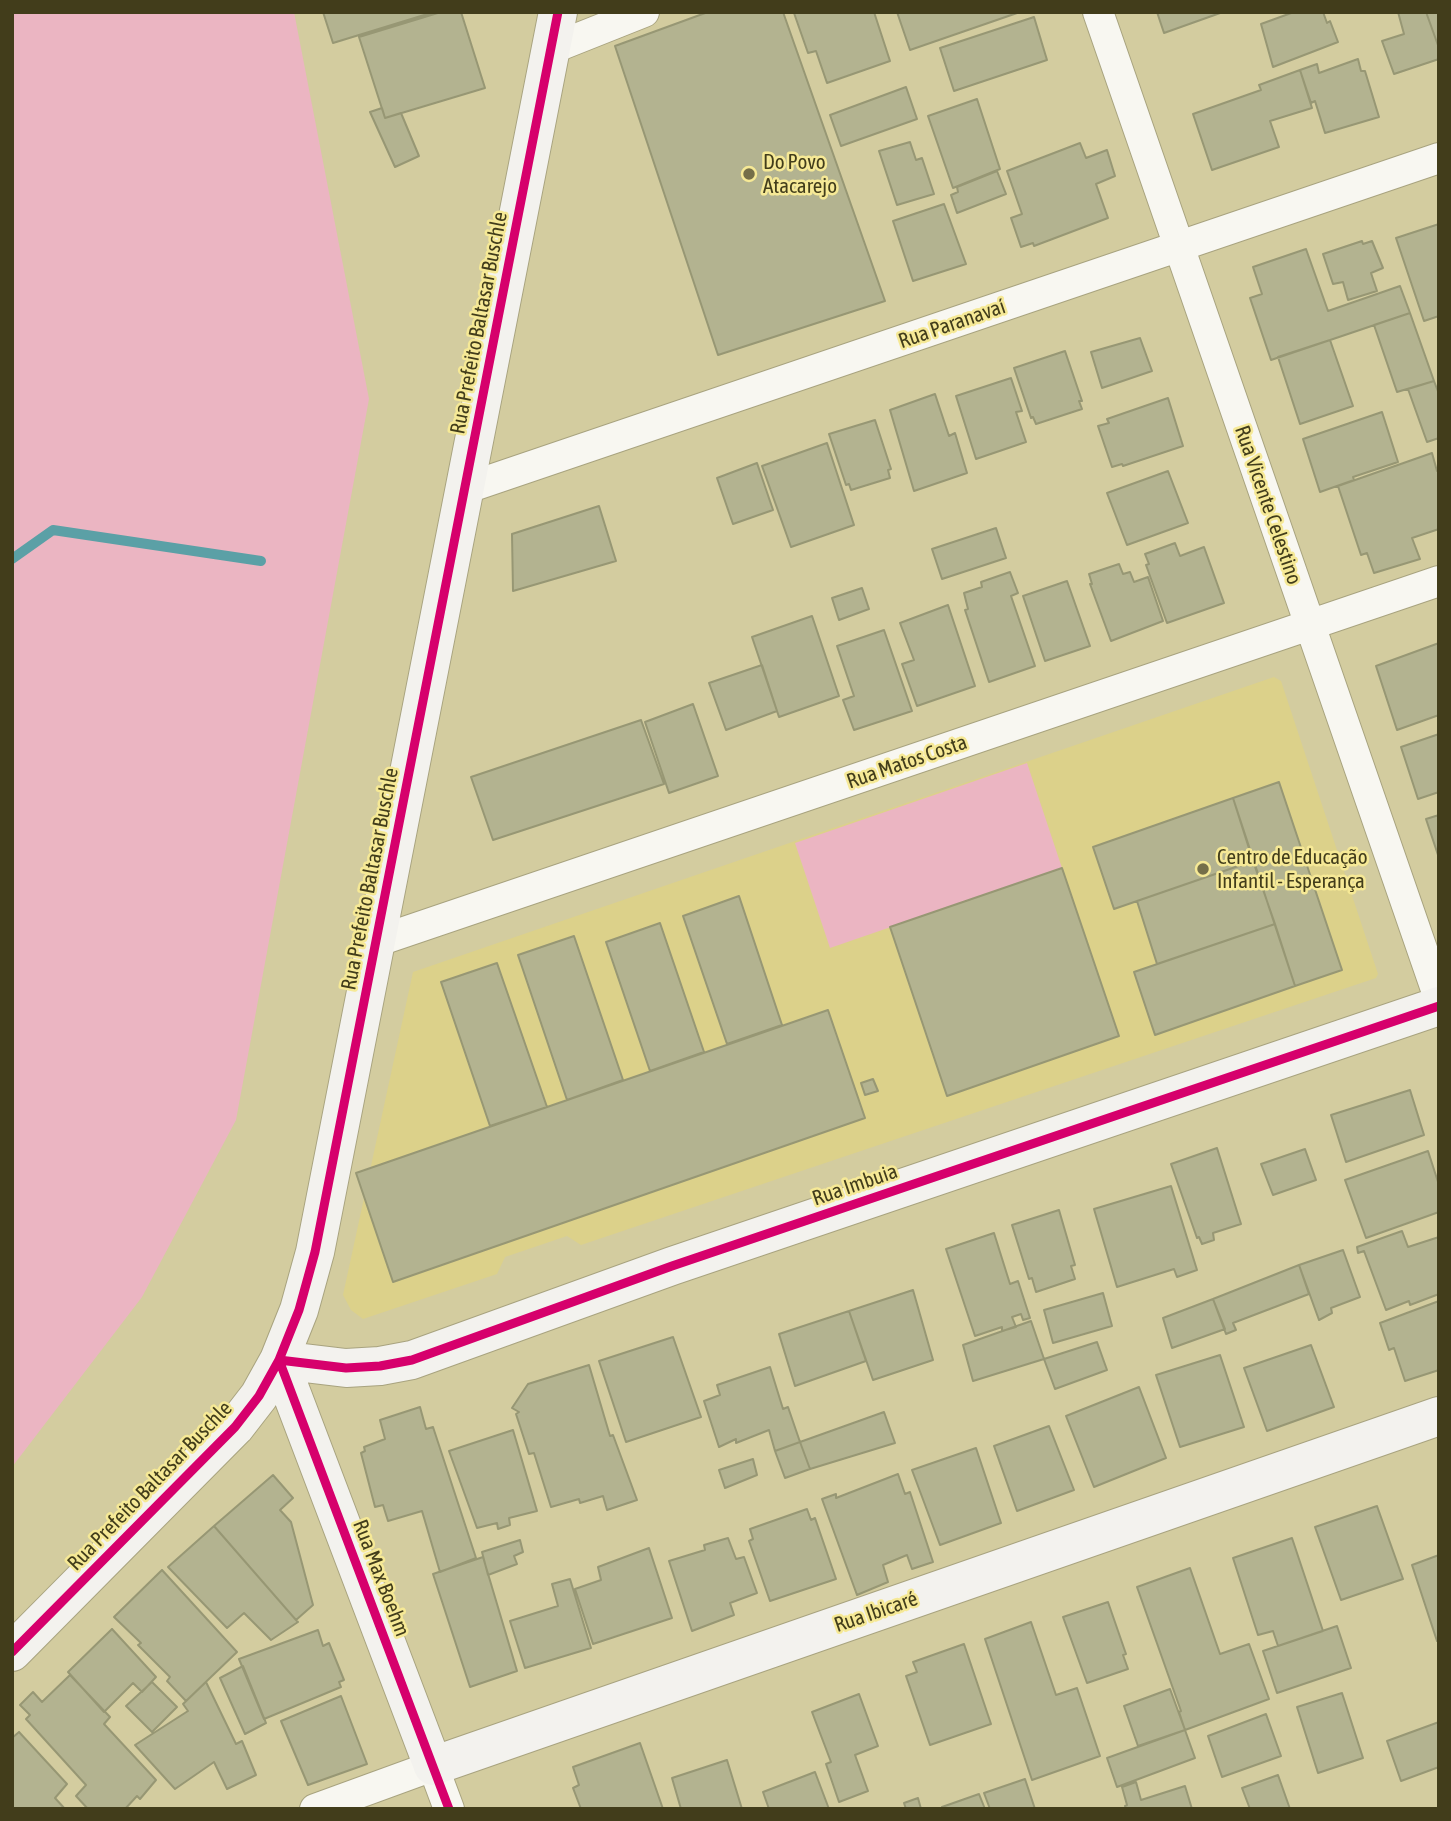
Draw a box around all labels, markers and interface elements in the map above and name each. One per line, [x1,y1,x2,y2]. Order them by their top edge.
place label: Do Povo Atacarejo [763,149,837,199]
marker: Do Povo Atacarejo [741,166,757,182]
street label: Rua Prefeito Baltasar Buschle [445,210,513,436]
street label: Rua Paranavaí [895,294,1009,354]
street label: Rua Vicente Celestino [1229,422,1307,588]
street label: Rua Matos Costa [843,730,971,794]
street label: Rua Prefeito Baltasar Buschle [336,766,404,992]
place label: Centro de Educação Infantil - Esperança [1217,844,1368,894]
marker: Centro de Educação Infantil - Esperança [1195,861,1211,877]
street label: Rua Imbuia [809,1159,901,1211]
street label: Rua Prefeito Baltasar Buschle [63,1396,237,1576]
street label: Rua Max Boehm [347,1516,415,1640]
street label: Rua Ibicaré [831,1586,921,1638]

